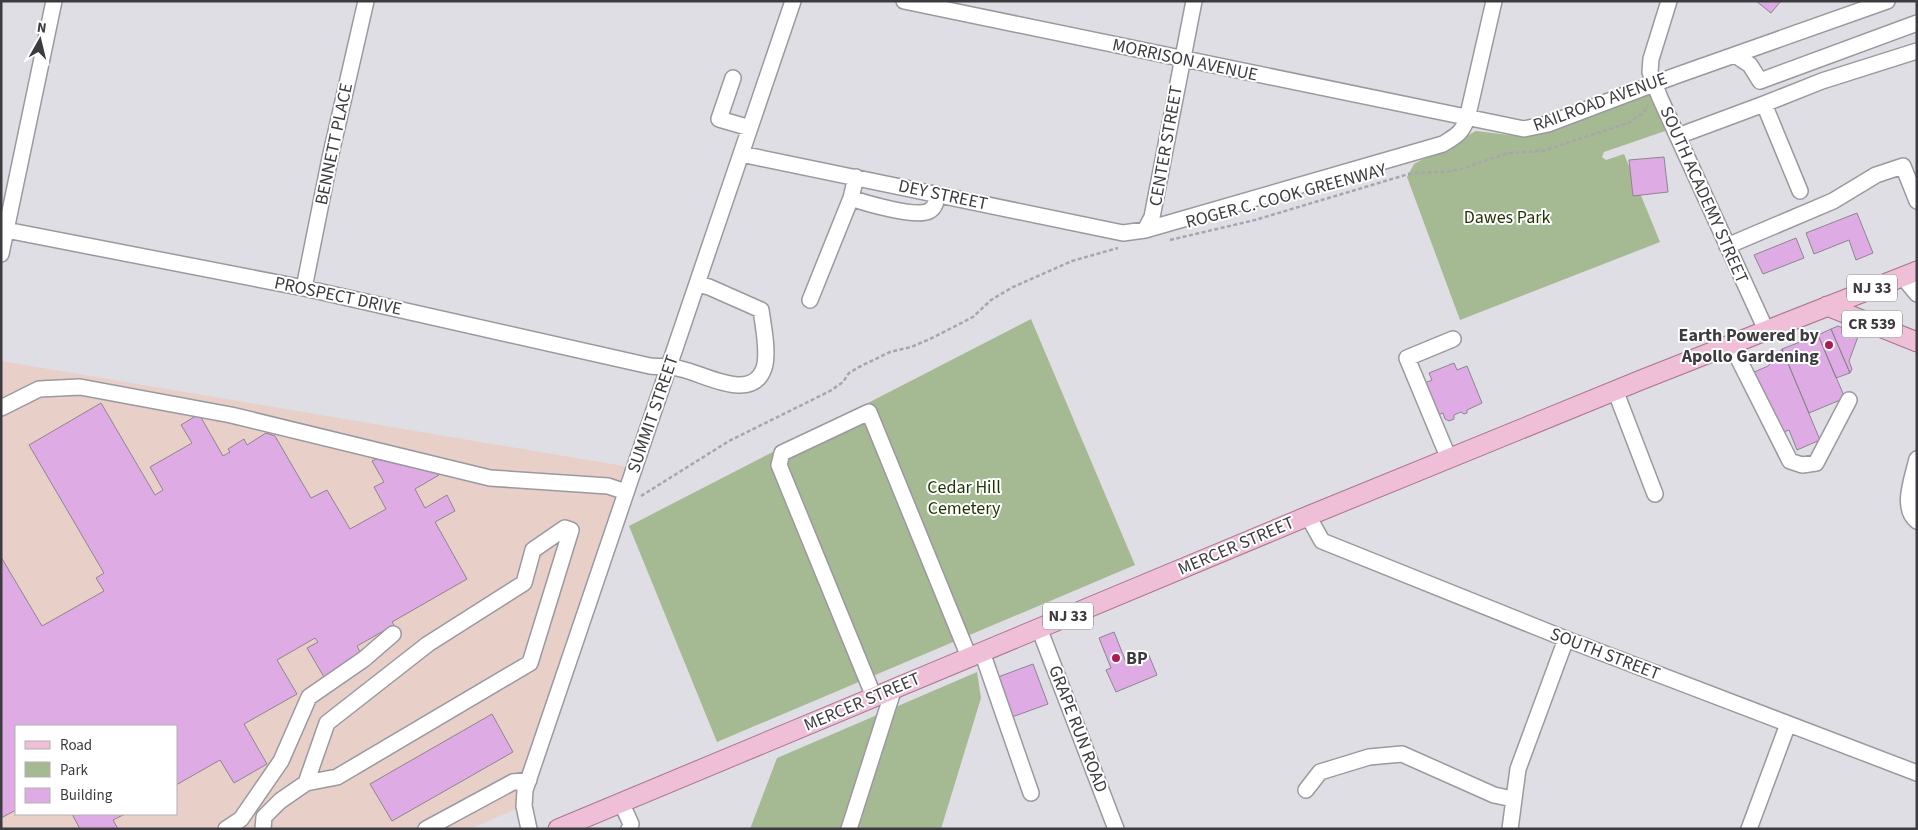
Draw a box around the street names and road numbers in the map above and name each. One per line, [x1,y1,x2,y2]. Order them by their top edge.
street label: MORRISON AVENUE [1110,32,1260,88]
street label: RAILROAD AVENUE [1530,66,1670,138]
street label: BENNETT PLACE [309,81,359,207]
street label: CENTER STREET [1143,83,1189,208]
street label: SOUTH ACADEMY STREET [1654,103,1754,288]
street label: ROGER C. COOK GREENWAY [1183,157,1390,235]
street label: DEY STREET [896,173,990,217]
street label: PROSPECT DRIVE [272,270,404,322]
road number: NJ 33 [1847,274,1897,302]
road number: CR 539 [1842,310,1902,338]
street label: SUMMIT STREET [621,351,685,476]
street label: MERCER STREET [1174,510,1298,582]
road number: NJ 33 [1043,602,1093,630]
street label: SOUTH STREET [1546,622,1664,687]
street label: GRAPE RUN ROAD [1042,662,1114,796]
street label: MERCER STREET [800,666,924,738]

